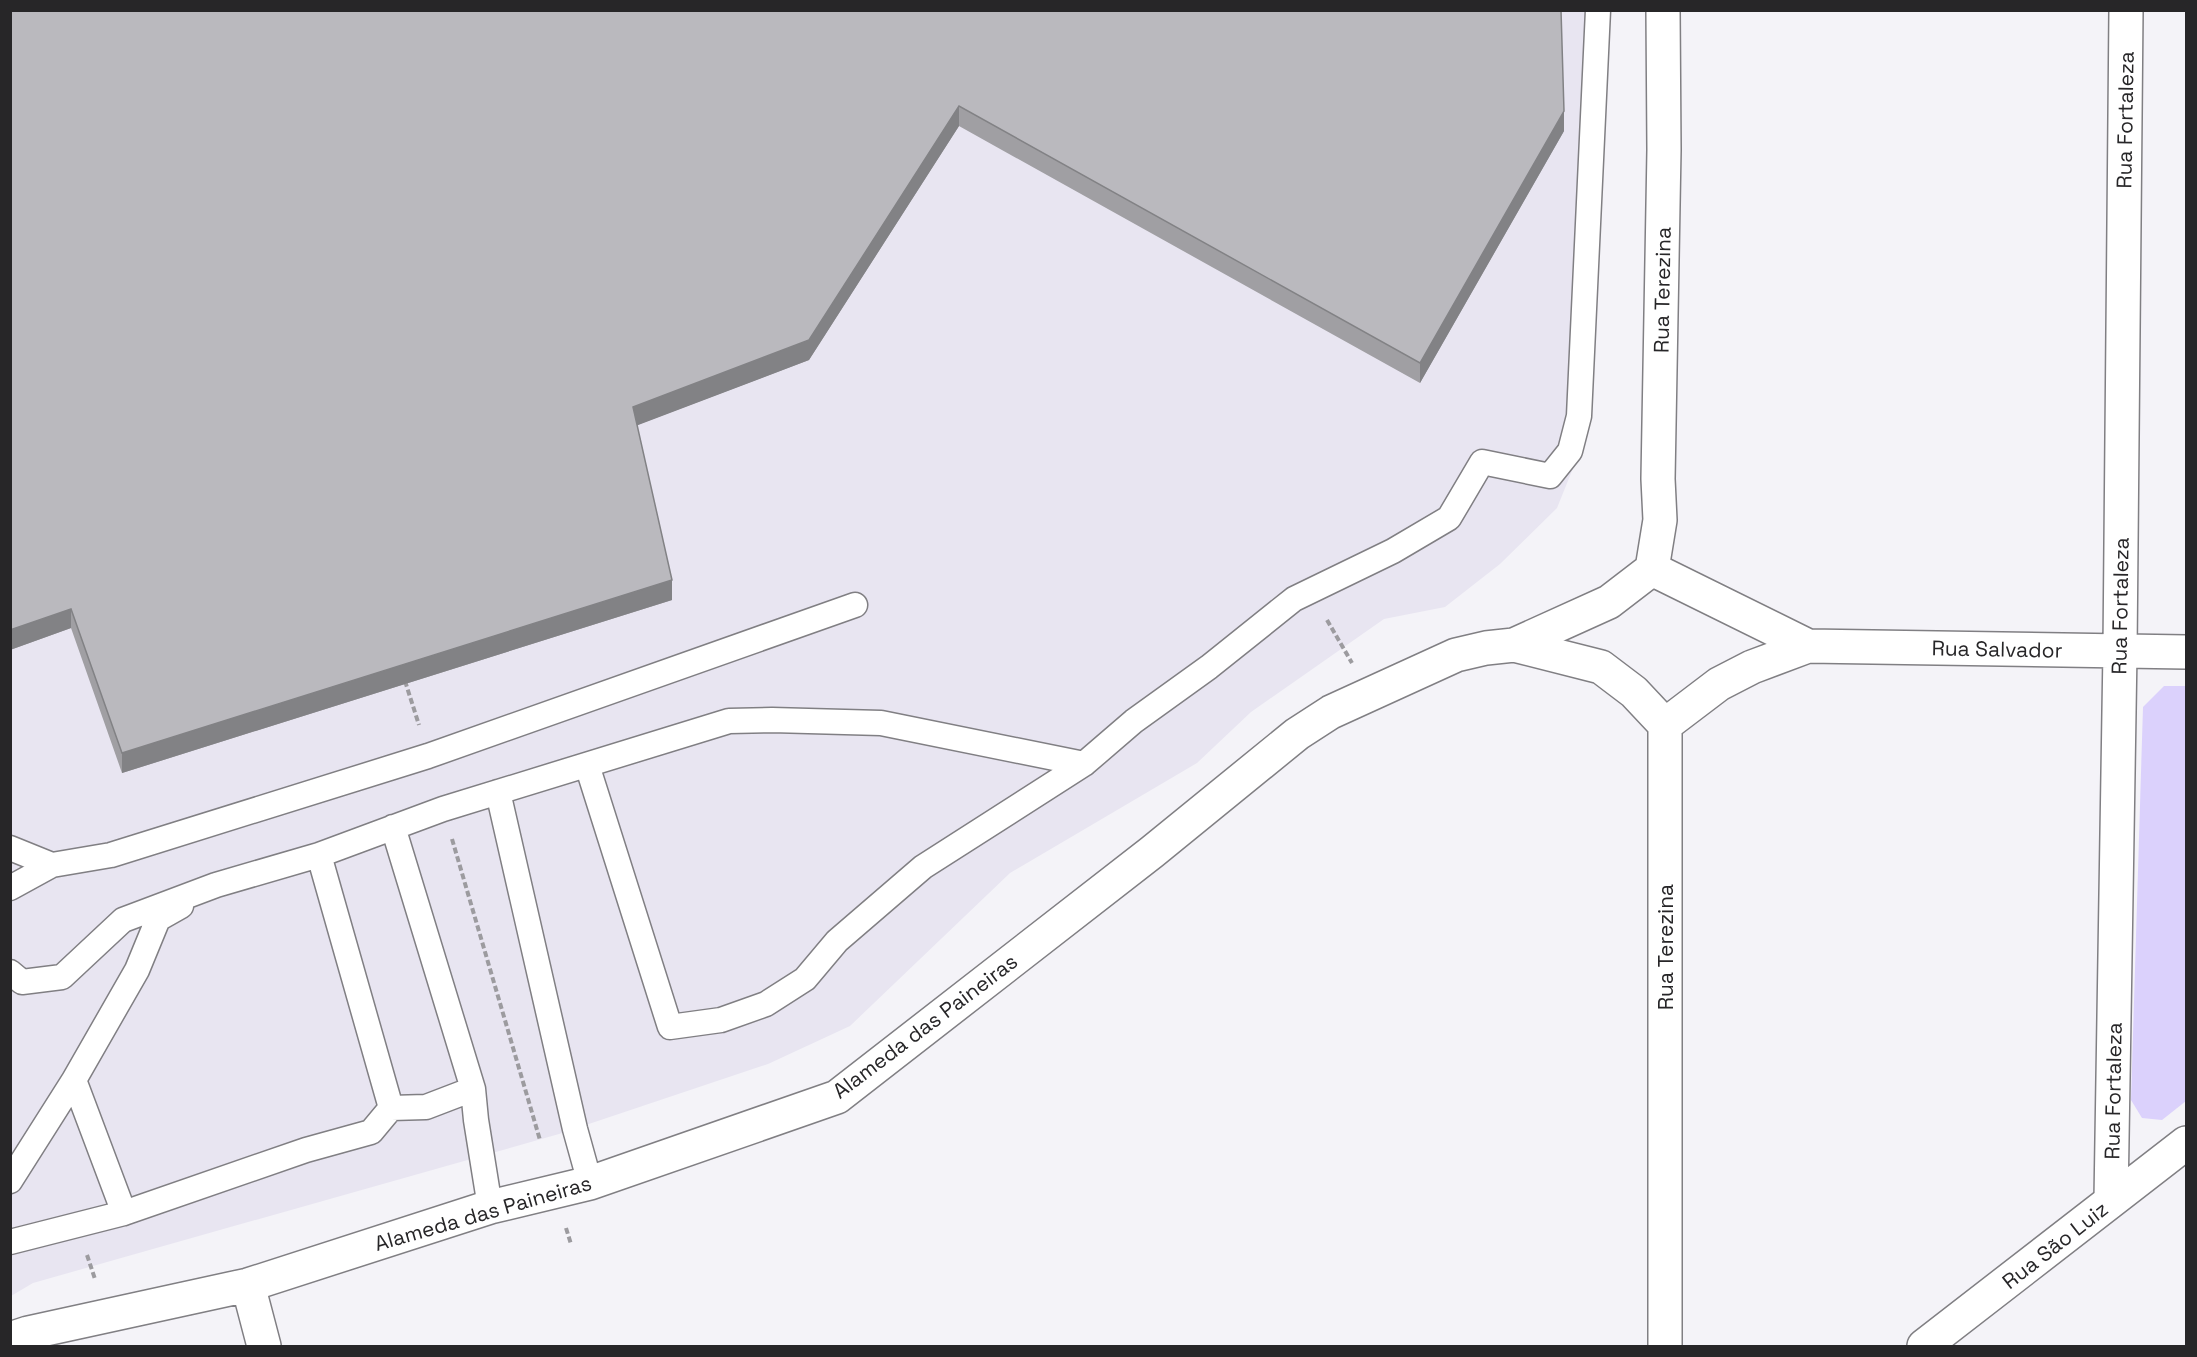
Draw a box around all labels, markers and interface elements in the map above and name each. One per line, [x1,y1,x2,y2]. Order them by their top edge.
street label: Rua Fortaleza [2110,51,2140,189]
street label: Rua Terezina [1647,227,1677,353]
street label: Rua Fortaleza [2105,537,2135,675]
street label: Rua Salvador [1931,634,2063,664]
street label: Rua Terezina [1652,884,1679,1010]
street label: Alameda das Paineiras [827,948,1023,1104]
street label: Rua Fortaleza [2098,1022,2128,1160]
street label: Alameda das Paineiras [371,1169,595,1257]
street label: Rua São Luiz [1997,1195,2113,1295]

